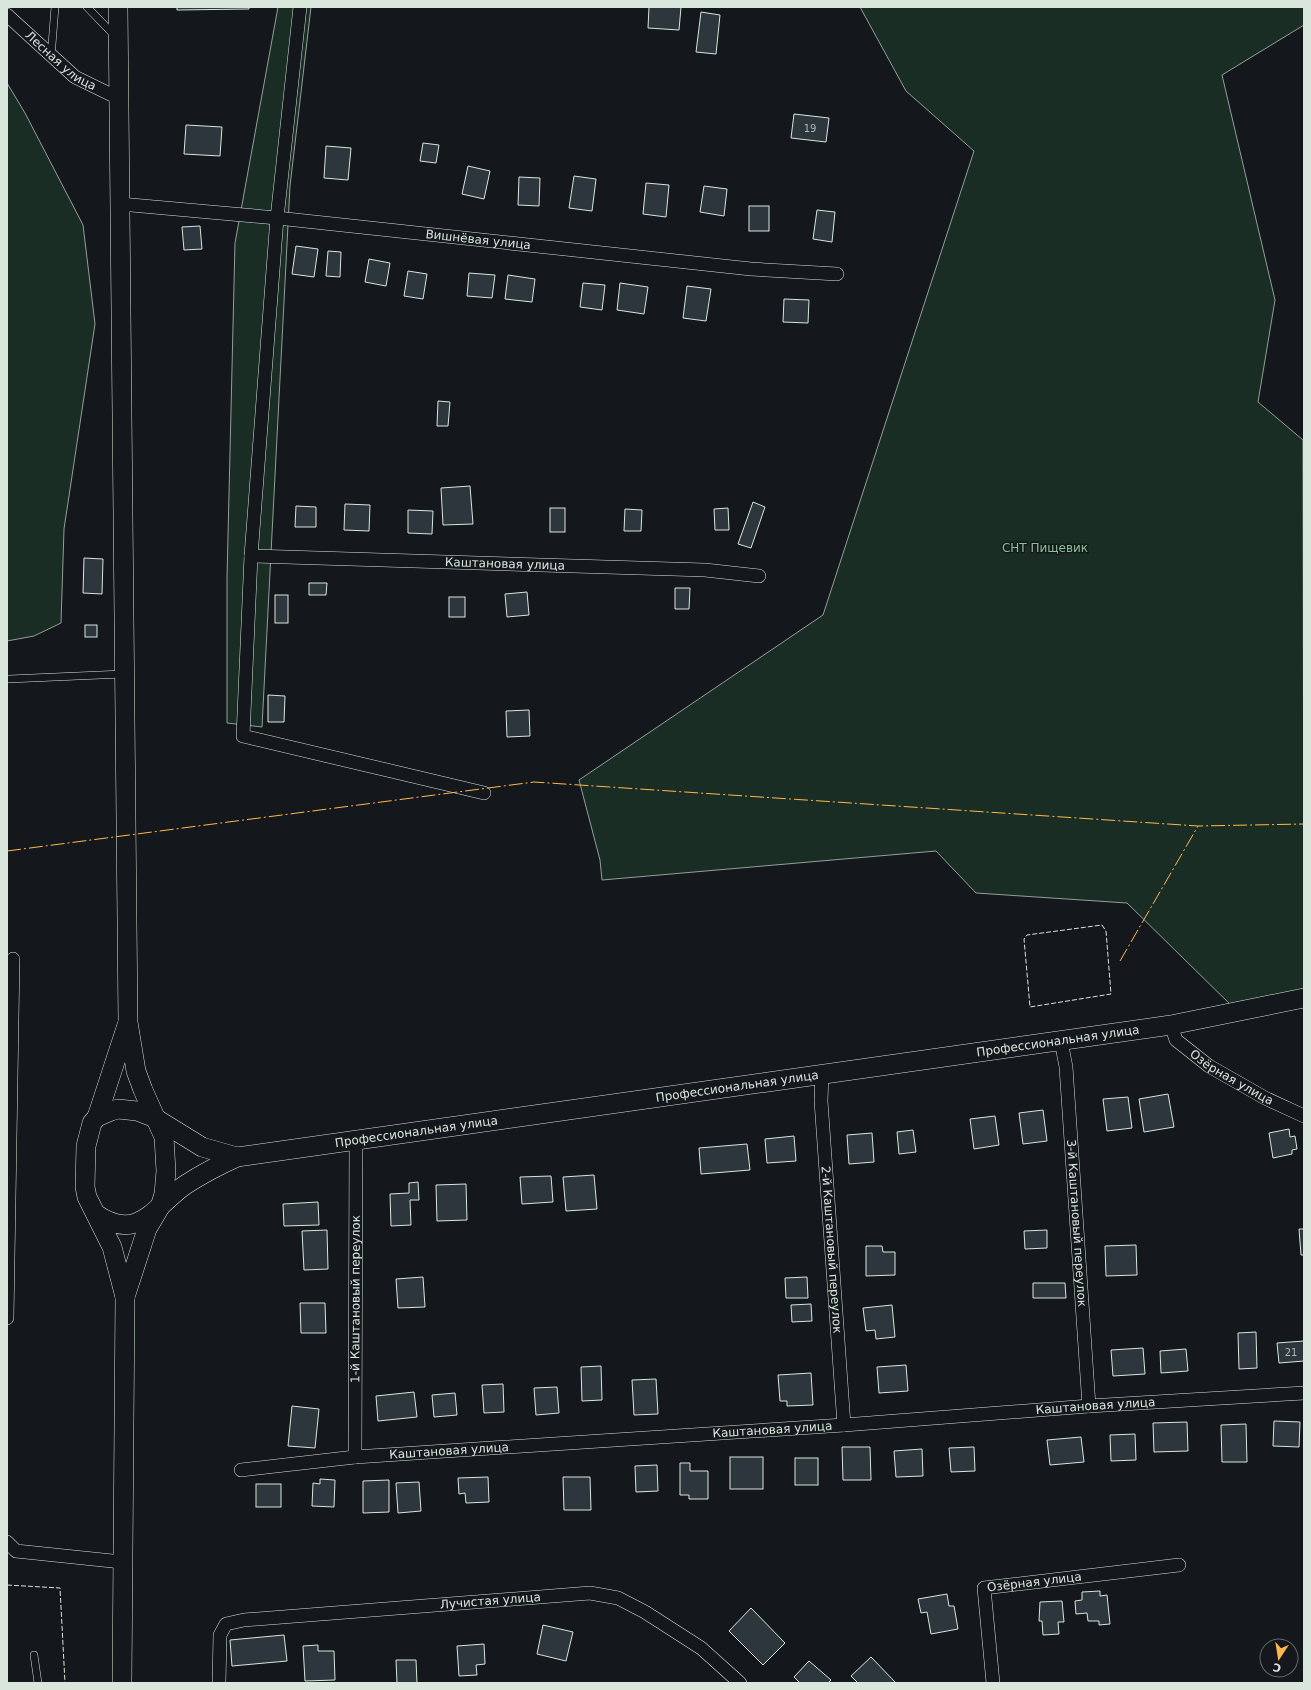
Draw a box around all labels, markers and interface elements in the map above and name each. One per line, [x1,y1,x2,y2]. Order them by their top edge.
street label: Лесная улица [22,28,98,93]
house number: 19 [804,123,816,134]
street label: Вишнёвая улица [425,227,532,252]
park label: СНТ Пищевик [1002,541,1088,555]
street label: Каштановая улица [445,555,565,573]
street label: Профессиональная улица [976,1023,1140,1059]
street label: Озёрная улица [1187,1047,1275,1108]
street label: Профессиональная улица [655,1068,819,1105]
street label: Профессиональная улица [334,1113,499,1150]
street label: 3-й Каштановый переулок [1064,1139,1089,1307]
street label: 2-й Каштановый переулок [819,1165,844,1334]
street label: 1-й Каштановый переулок [348,1215,363,1383]
house number: 21 [1285,1347,1297,1358]
street label: Каштановая улица [1035,1395,1156,1417]
street label: Каштановая улица [712,1419,833,1441]
street label: Каштановая улица [389,1440,509,1462]
street label: Озёрная улица [986,1570,1082,1595]
street label: Лучистая улица [439,1590,541,1612]
north arrow [1259,1638,1299,1678]
text: С [1272,1660,1282,1674]

